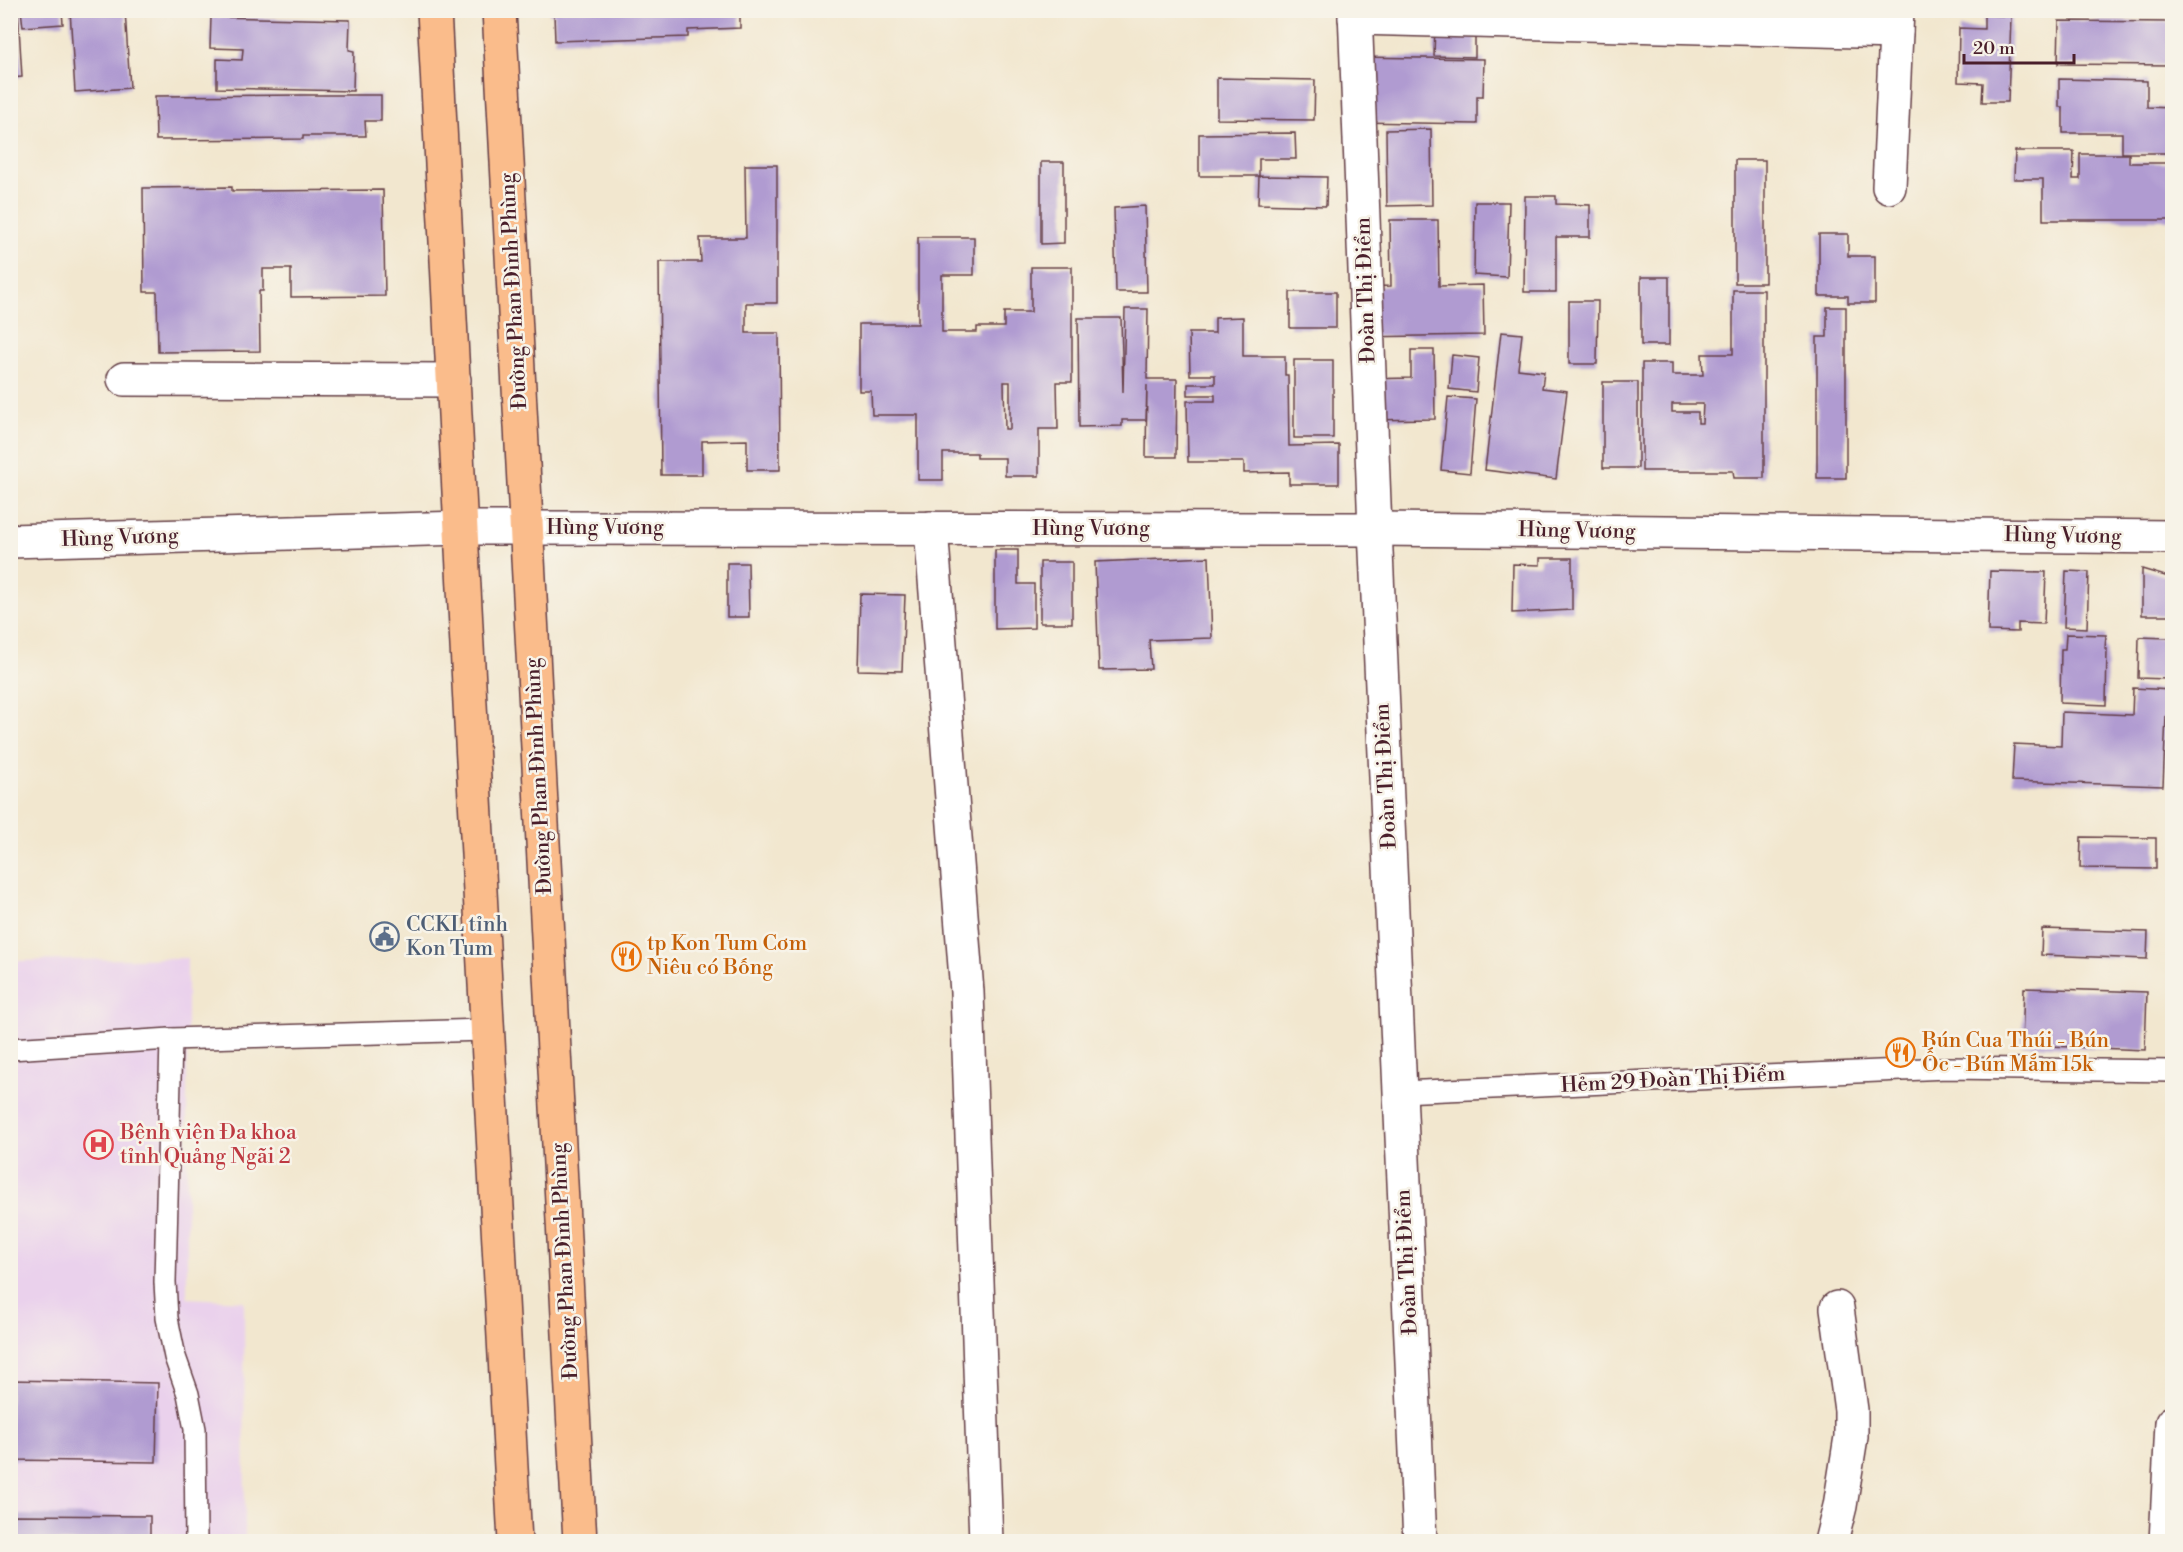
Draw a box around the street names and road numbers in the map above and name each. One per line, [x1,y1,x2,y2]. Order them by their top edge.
street label: Đường Phan Đình Phùng [495,172,533,410]
street label: Đoàn Thị Điểm [1350,217,1382,363]
street label: Hùng Vương [546,515,664,541]
street label: Hùng Vương [1032,516,1150,542]
street label: Hùng Vương [1518,517,1636,545]
street label: Hùng Vương [2004,522,2122,550]
street label: Hùng Vương [61,523,179,553]
street label: Đường Phan Đình Phùng [520,657,558,895]
street label: Đoàn Thị Điểm [1369,702,1403,850]
street label: Hẻm 29 Đoàn Thị Điểm [1560,1061,1786,1099]
street label: Đường Phan Đình Phùng [546,1142,584,1380]
street label: Đoàn Thị Điểm [1390,1188,1424,1336]

